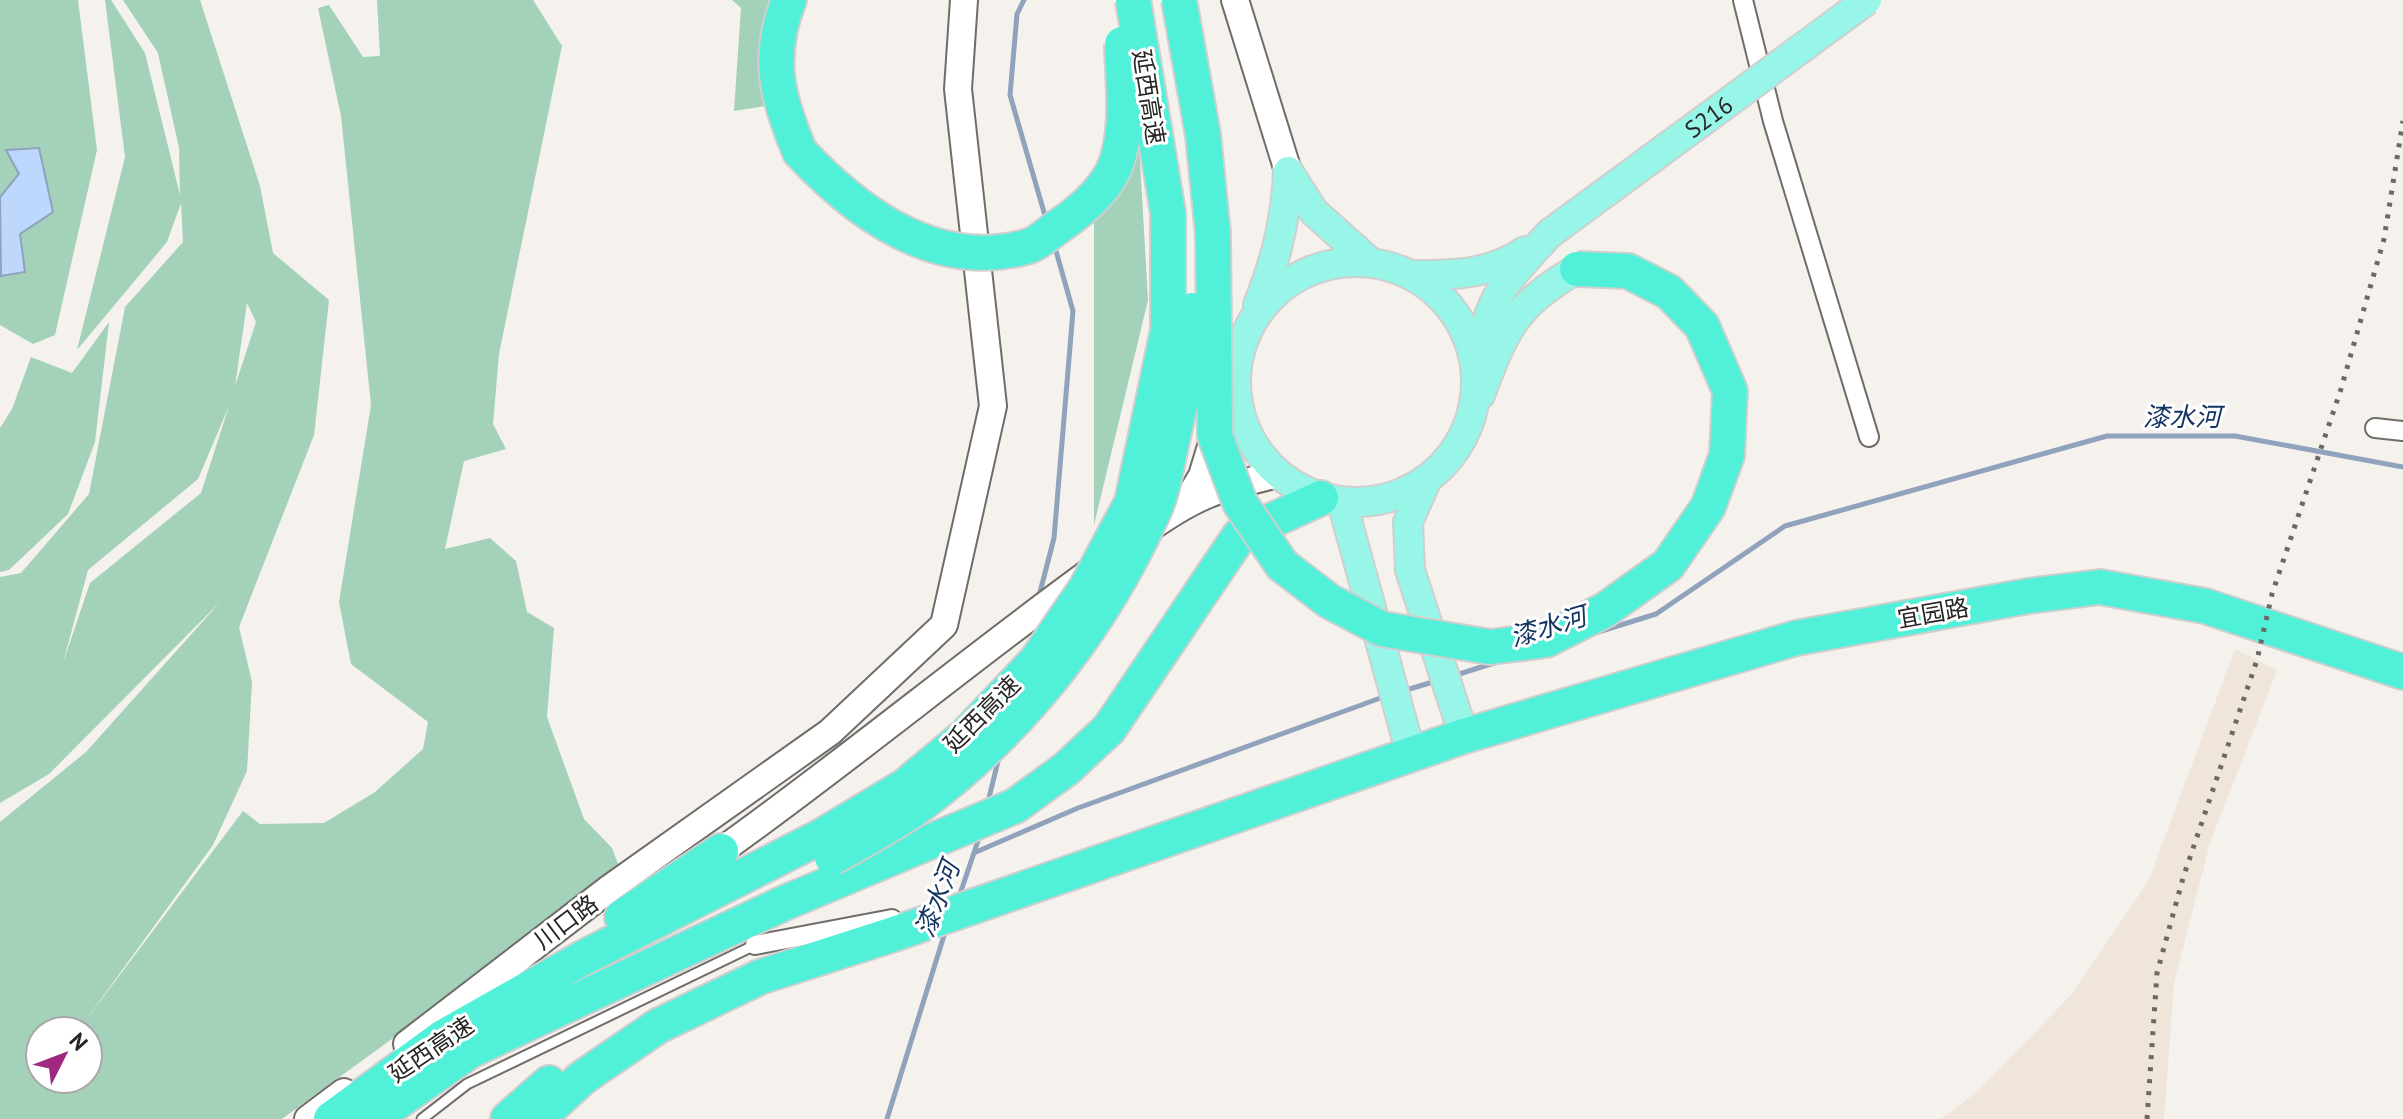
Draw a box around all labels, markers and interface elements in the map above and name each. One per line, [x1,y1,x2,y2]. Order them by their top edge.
street label: 延西高速 [1126,47,1172,147]
street label: S216 [1678,89,1739,145]
water label: 漆水河 [2143,400,2226,433]
street label: 宜园路 [1895,591,1971,635]
water label: 漆水河 [1506,597,1595,653]
street label: 延西高速 [937,669,1027,759]
water label: 漆水河 [908,852,968,941]
street label: 川口路 [528,888,604,956]
street label: 延西高速 [383,1009,479,1089]
north arrow [24,1015,104,1095]
text: N [64,1027,94,1056]

